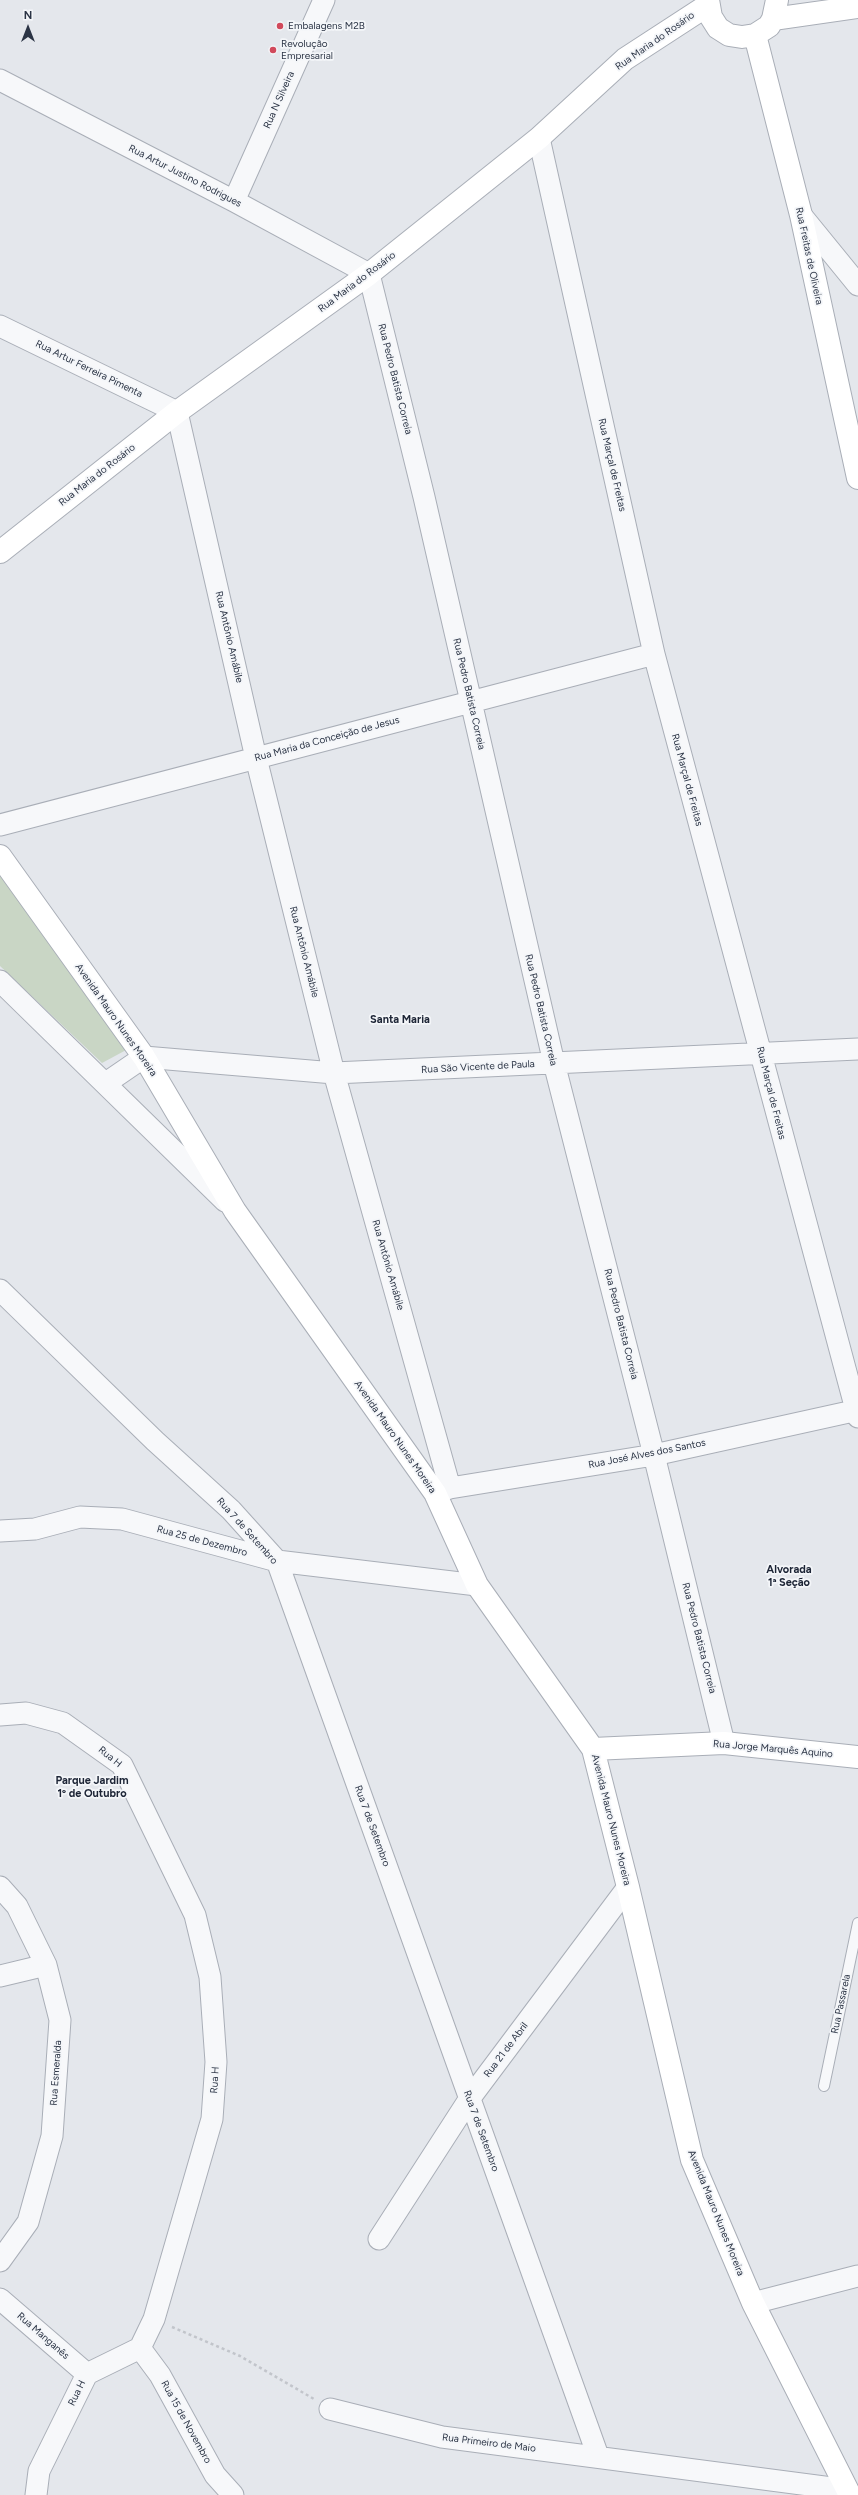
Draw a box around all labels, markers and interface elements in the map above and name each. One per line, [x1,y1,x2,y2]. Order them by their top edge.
north arrow [8,8,48,48]
text: N [24,9,32,22]
street label: Rua Maria do Rosário [613,9,697,73]
place label: Embalagens M2B [288,20,365,32]
marker: Embalagens M2B [275,21,285,31]
place label: Revolução Empresarial [281,38,333,62]
marker: Revolução Empresarial [268,45,278,55]
street label: Rua N Silveira [261,69,297,131]
street label: Rua Artur Justino Rodrigues [126,142,244,210]
street label: Rua Freitas de Oliveira [793,206,825,306]
street label: Rua Maria do Rosário [316,249,398,315]
street label: Rua Pedro Batista Correia [375,322,415,436]
street label: Rua Artur Ferreira Pimenta [34,338,144,400]
street label: Rua Marçal de Freitas [595,417,629,513]
street label: Rua Maria do Rosário [56,441,138,509]
street label: Rua Antônio Amábile [213,590,245,684]
street label: Rua Pedro Batista Correia [450,637,488,751]
street label: Rua Maria da Conceição de Jesus [253,714,401,764]
street label: Rua Marçal de Freitas [669,732,705,828]
street label: Rua Antônio Amábile [287,905,321,999]
street label: Rua Pedro Batista Correia [522,953,560,1067]
street label: Avenida Mauro Nunes Moreira [72,961,160,1079]
district label: Santa Maria [370,1013,430,1027]
street label: Rua Marçal de Freitas [754,1045,788,1141]
street label: Rua São Vicente de Paula [421,1058,535,1076]
street label: Rua Antônio Amábile [369,1218,407,1312]
street label: Rua Pedro Batista Correia [601,1267,641,1381]
street label: Avenida Mauro Nunes Moreira [351,1378,439,1496]
street label: Rua José Alves dos Santos [587,1437,707,1471]
street label: Rua 7 de Setembro [214,1495,280,1567]
street label: Rua 25 de Dezembro [155,1523,249,1559]
district label: Alvorada 1ª Seção [766,1563,812,1589]
street label: Rua Pedro Batista Correia [679,1581,719,1695]
street label: Rua Jorge Marquês Aquino [713,1738,833,1760]
street label: Rua H [96,1744,124,1770]
street label: Avenida Mauro Nunes Moreira [589,1753,633,1887]
district label: Parque Jardim 1º de Outubro [55,1774,129,1800]
street label: Rua 7 de Setembro [352,1784,392,1868]
street label: Rua Passarela [829,1973,853,2035]
street label: Rua 21 de Abril [481,2020,531,2080]
street label: Rua Esmeralda [48,2040,64,2106]
street label: Rua H [208,2066,222,2094]
street label: Rua 7 de Setembro [461,2089,501,2173]
street label: Avenida Mauro Nunes Moreira [685,2148,747,2278]
street label: Rua Manganês [14,2310,72,2362]
street label: Rua H [66,2378,88,2408]
street label: Rua 15 de Novembro [158,2378,214,2466]
street label: Rua Primeiro de Maio [441,2431,537,2455]

